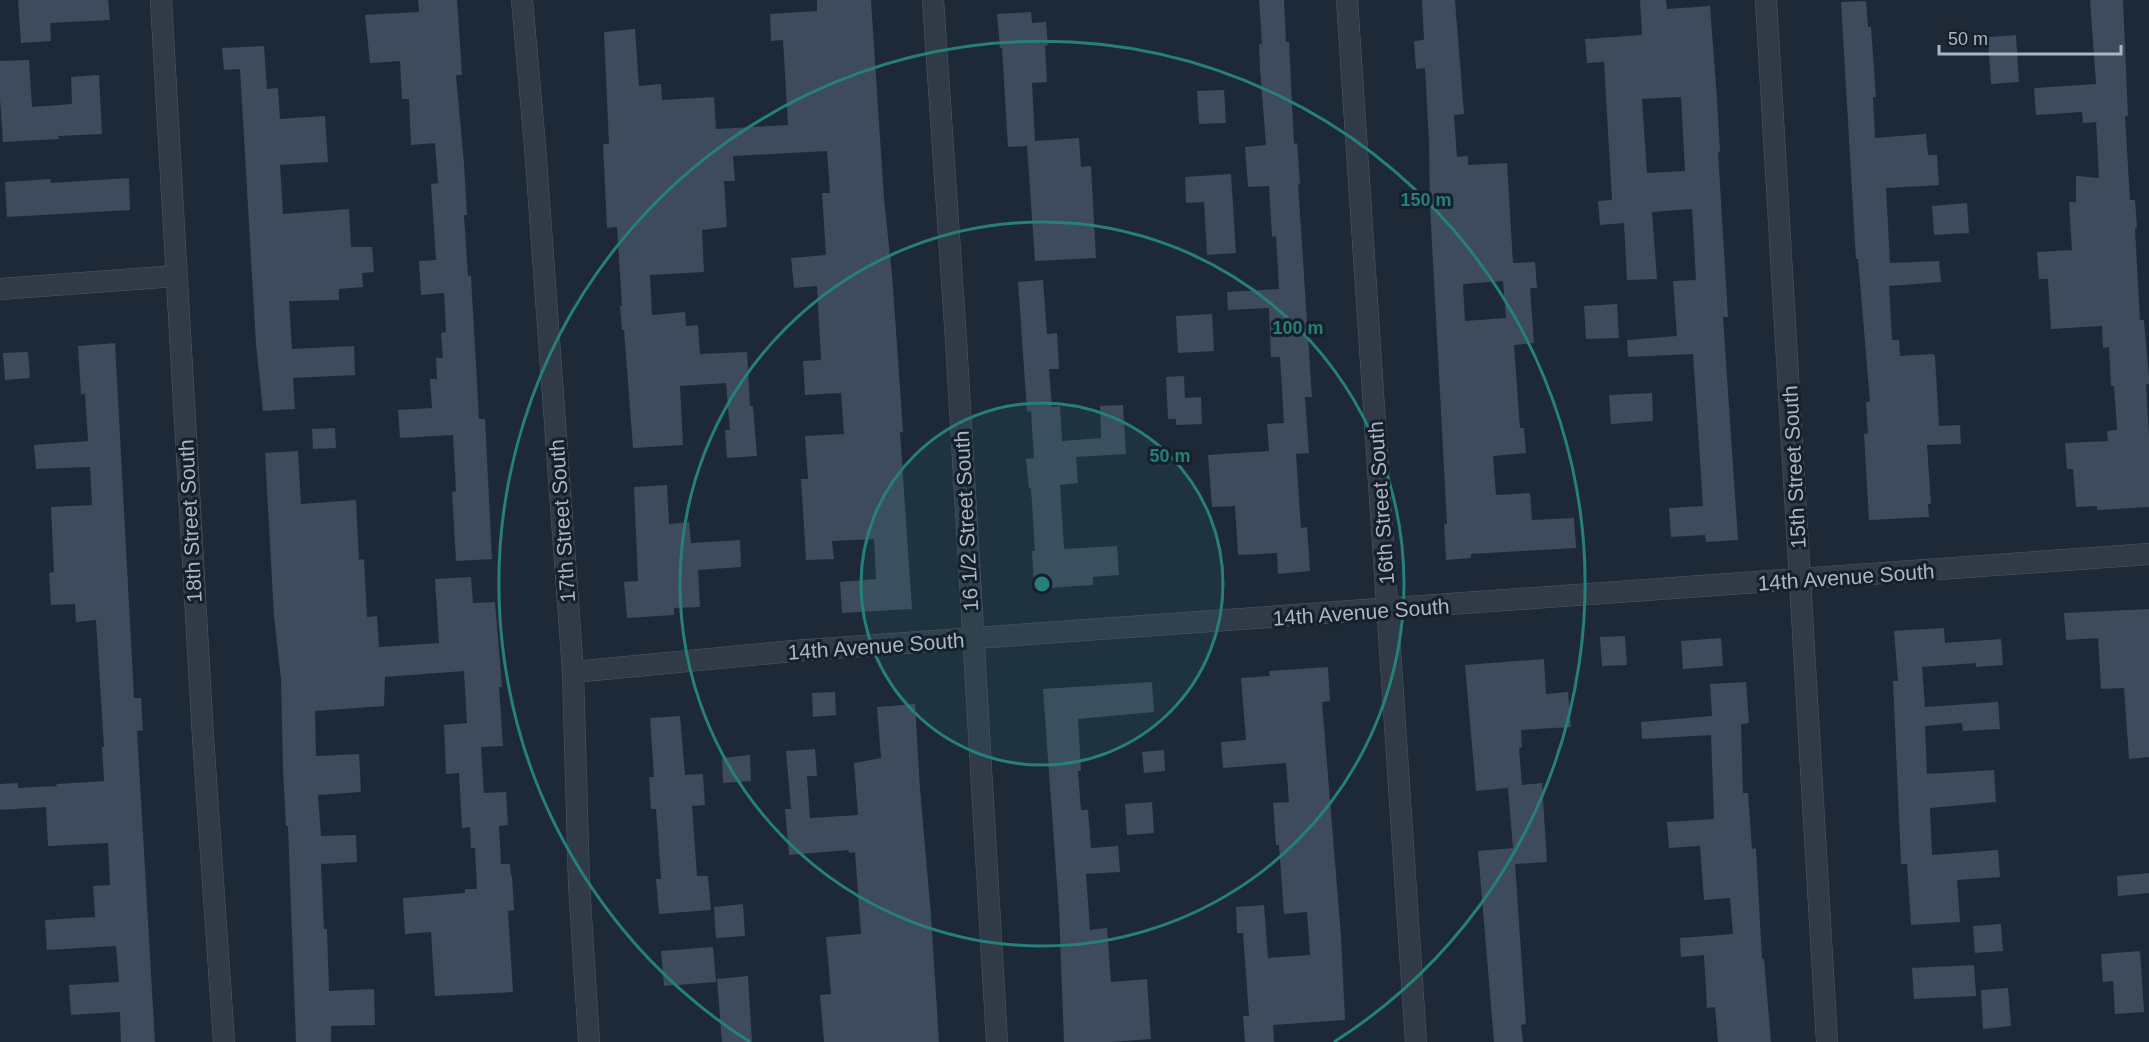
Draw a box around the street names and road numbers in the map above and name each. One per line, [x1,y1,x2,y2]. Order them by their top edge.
street label: 15th Street South [1778,385,1810,549]
street label: 16th Street South [1364,421,1398,585]
street label: 16 1/2 Street South [950,430,982,612]
street label: 18th Street South [174,439,206,603]
street label: 17th Street South [545,439,579,603]
street label: 14th Avenue South [1757,559,1935,595]
street label: 14th Avenue South [1272,594,1450,630]
street label: 14th Avenue South [787,628,965,664]

